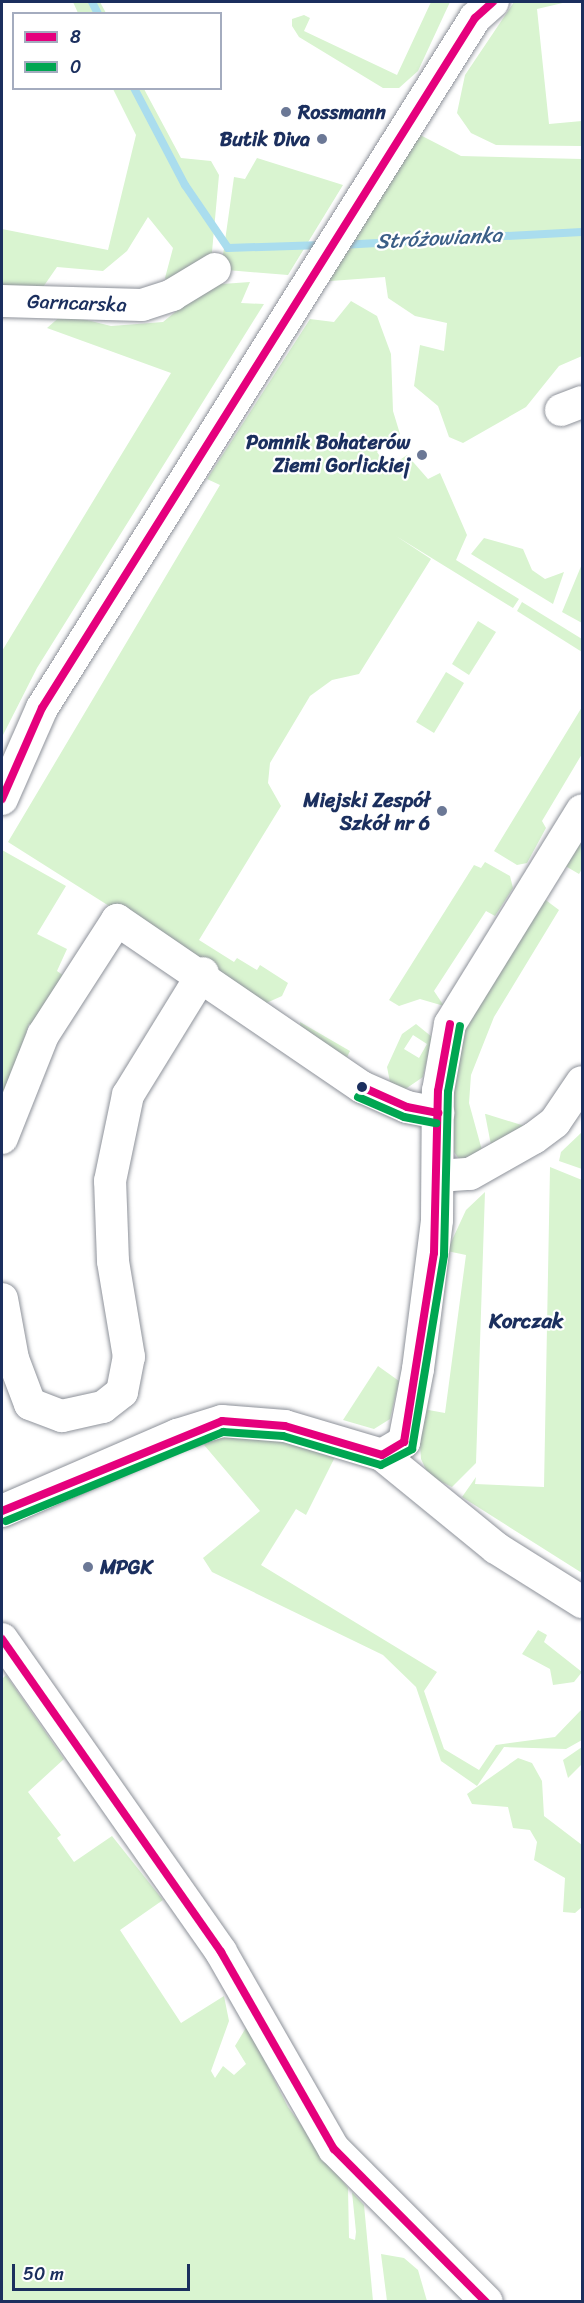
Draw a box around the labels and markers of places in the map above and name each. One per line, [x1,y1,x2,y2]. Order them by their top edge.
place label: Rossmann [298,100,386,124]
marker: Rossmann [279,105,293,119]
place label: Butik Diva [220,127,310,151]
marker: Butik Diva [315,132,329,146]
place label: Pomnik Bohaterów Ziemi Gorlickiej [246,431,410,478]
marker: Pomnik Bohaterów Ziemi Gorlickiej [415,448,429,462]
place label: Miejski Zespół Szkół nr 6 [303,788,430,835]
marker: Miejski Zespół Szkół nr 6 [435,804,449,818]
unlabelled marker [356,1081,368,1093]
place label: MPGK [100,1555,153,1579]
marker: MPGK [81,1560,95,1574]

